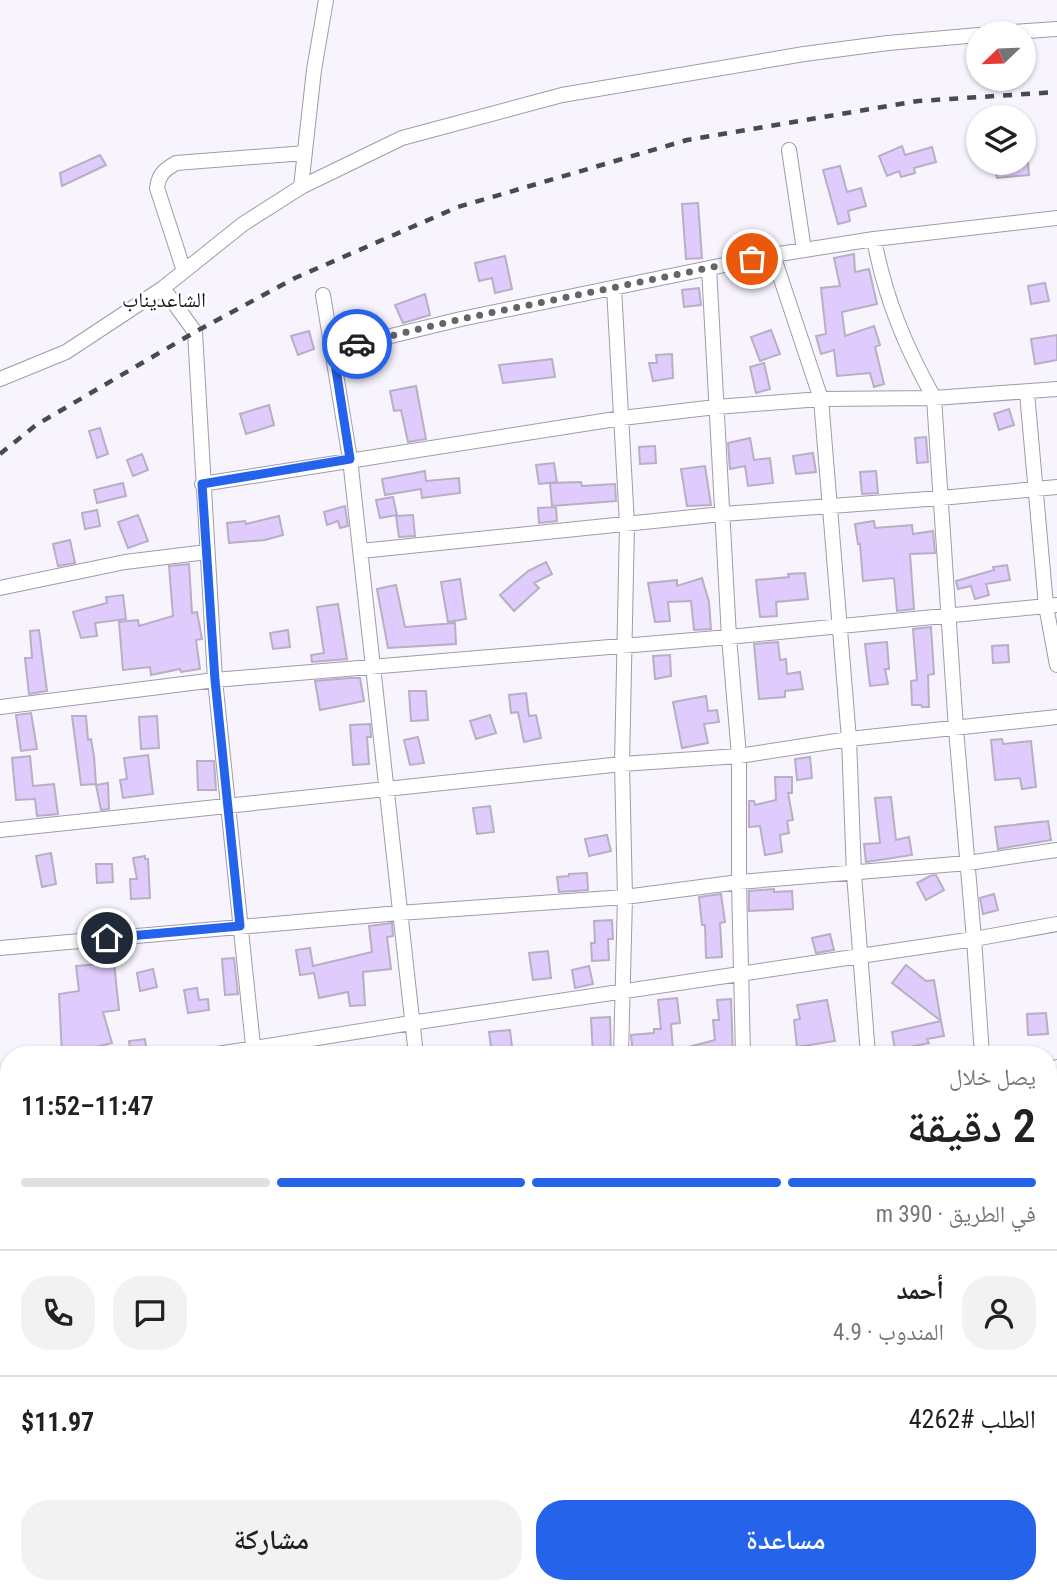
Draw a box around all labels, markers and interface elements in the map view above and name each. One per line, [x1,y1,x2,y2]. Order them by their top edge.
north arrow [966,21,1036,91]
map controls [966,21,1036,175]
button: layers [966,105,1036,175]
pin [722,229,782,289]
icon: bag [733,240,771,278]
district label: الشاعديناب [122,288,206,312]
courier [322,309,392,379]
icon: car [338,325,376,363]
pin [77,908,137,968]
icon: home [88,919,126,957]
text: يصل خلال [949,1064,1036,1091]
text: 11:47–11:52 [21,1091,154,1121]
text: 2 دقيقة [907,1099,1036,1153]
text: في الطريق · 390 m [876,1201,1036,1228]
text: أحمد [896,1275,944,1305]
button: phone [21,1276,95,1350]
button: chat [113,1276,187,1350]
button: person [962,1276,1036,1350]
text: المندوب · 4.9 [833,1319,944,1346]
text: الطلب #4262 [909,1404,1036,1434]
text: $11.97 [21,1407,94,1437]
button: مشاركة [21,1500,522,1580]
button: مساعدة [536,1500,1036,1580]

